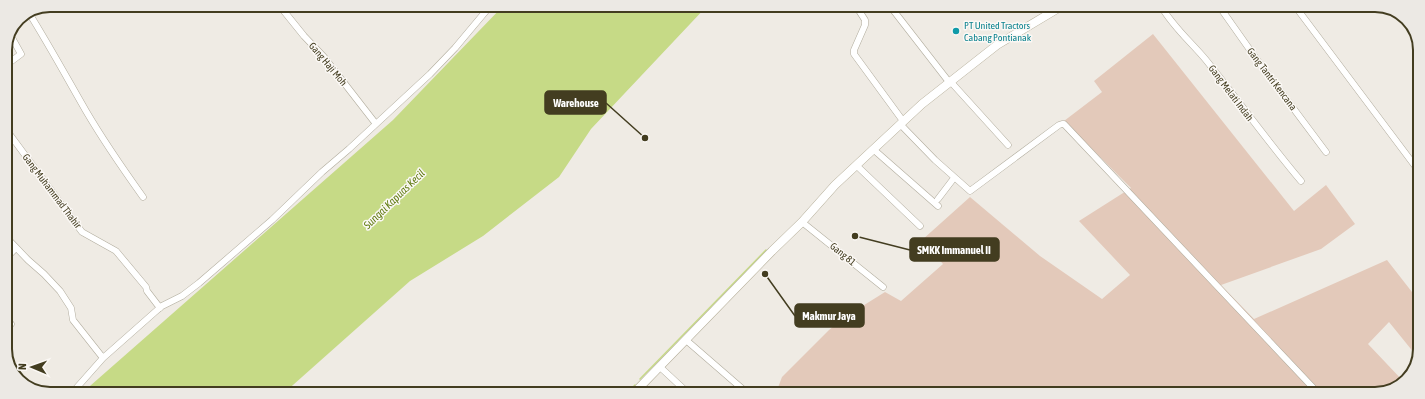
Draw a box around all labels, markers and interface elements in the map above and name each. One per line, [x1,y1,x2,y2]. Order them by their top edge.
place label: PT United Tractors Cabang Pontianak [964,20,1032,43]
marker: PT United Tractors Cabang Pontianak [951,26,961,36]
street label: Gang Haji Moh [307,40,349,88]
street label: Gang Tantri Kencana [1245,46,1299,113]
street label: Gang Melati Indah [1206,63,1256,123]
callout: Warehouse [545,91,606,114]
text: Warehouse [552,97,599,109]
street label: Gang Muhammad Thahir [20,152,84,231]
water label: Sungai Kapuas Kecil [360,167,427,232]
callout: SMKK Immanuel II [910,238,999,261]
street label: Gang 81 [828,240,858,268]
text: SMKK Immanuel II [917,244,991,256]
callout: Makmur Jaya [795,304,864,327]
text: Makmur Jaya [802,310,856,322]
north arrow [12,347,52,387]
text: N [16,363,28,370]

